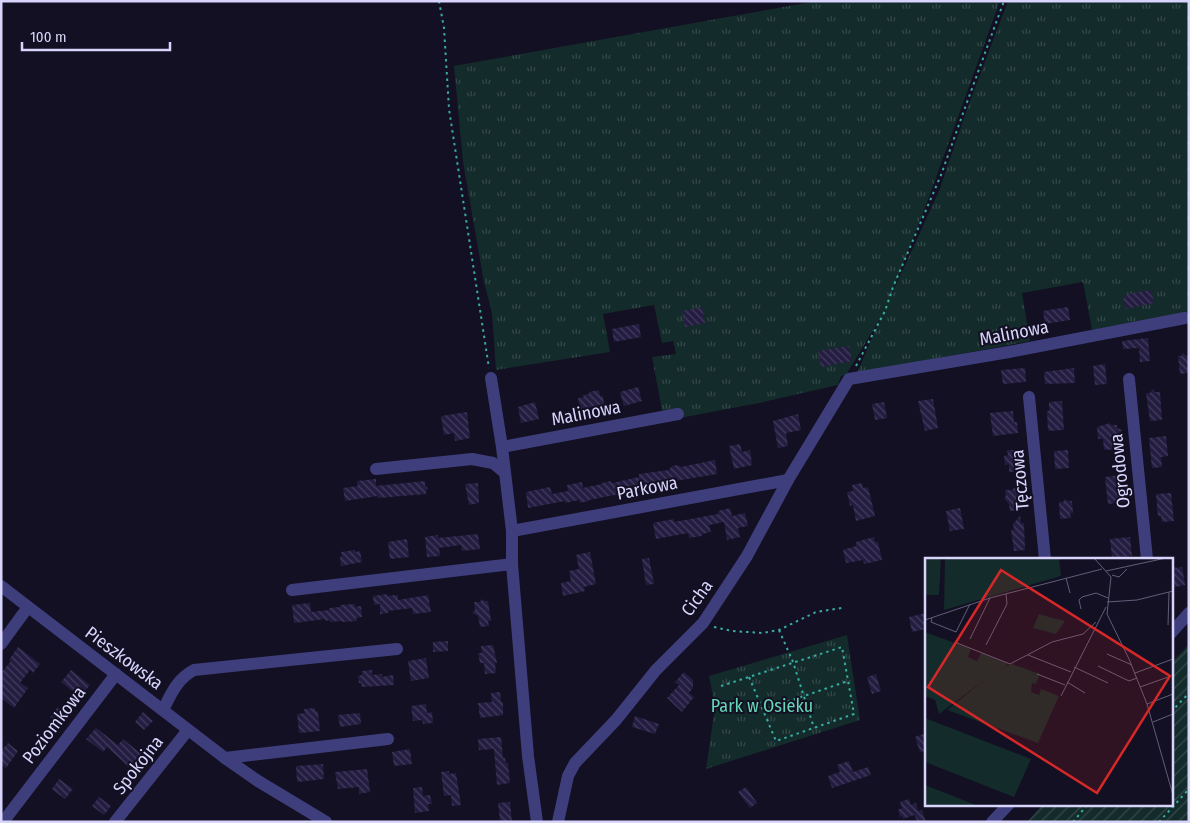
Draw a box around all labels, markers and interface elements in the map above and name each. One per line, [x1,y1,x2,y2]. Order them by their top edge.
scale bar [22,20,170,52]
text: 100 m [30,28,67,46]
street label: Malinowa [978,315,1051,350]
street label: Malinowa [550,395,623,430]
street label: Ogrodowa [1105,433,1135,509]
street label: Tęczowa [1006,449,1034,511]
street label: Parkowa [615,471,680,505]
inset map [925,558,1172,806]
street label: Cicha [676,575,718,621]
street label: Pieszkowska [81,622,167,694]
street label: Poziomkowa [18,682,90,768]
park label: Park w Osieku [711,695,813,717]
street label: Spokojna [108,731,168,799]

